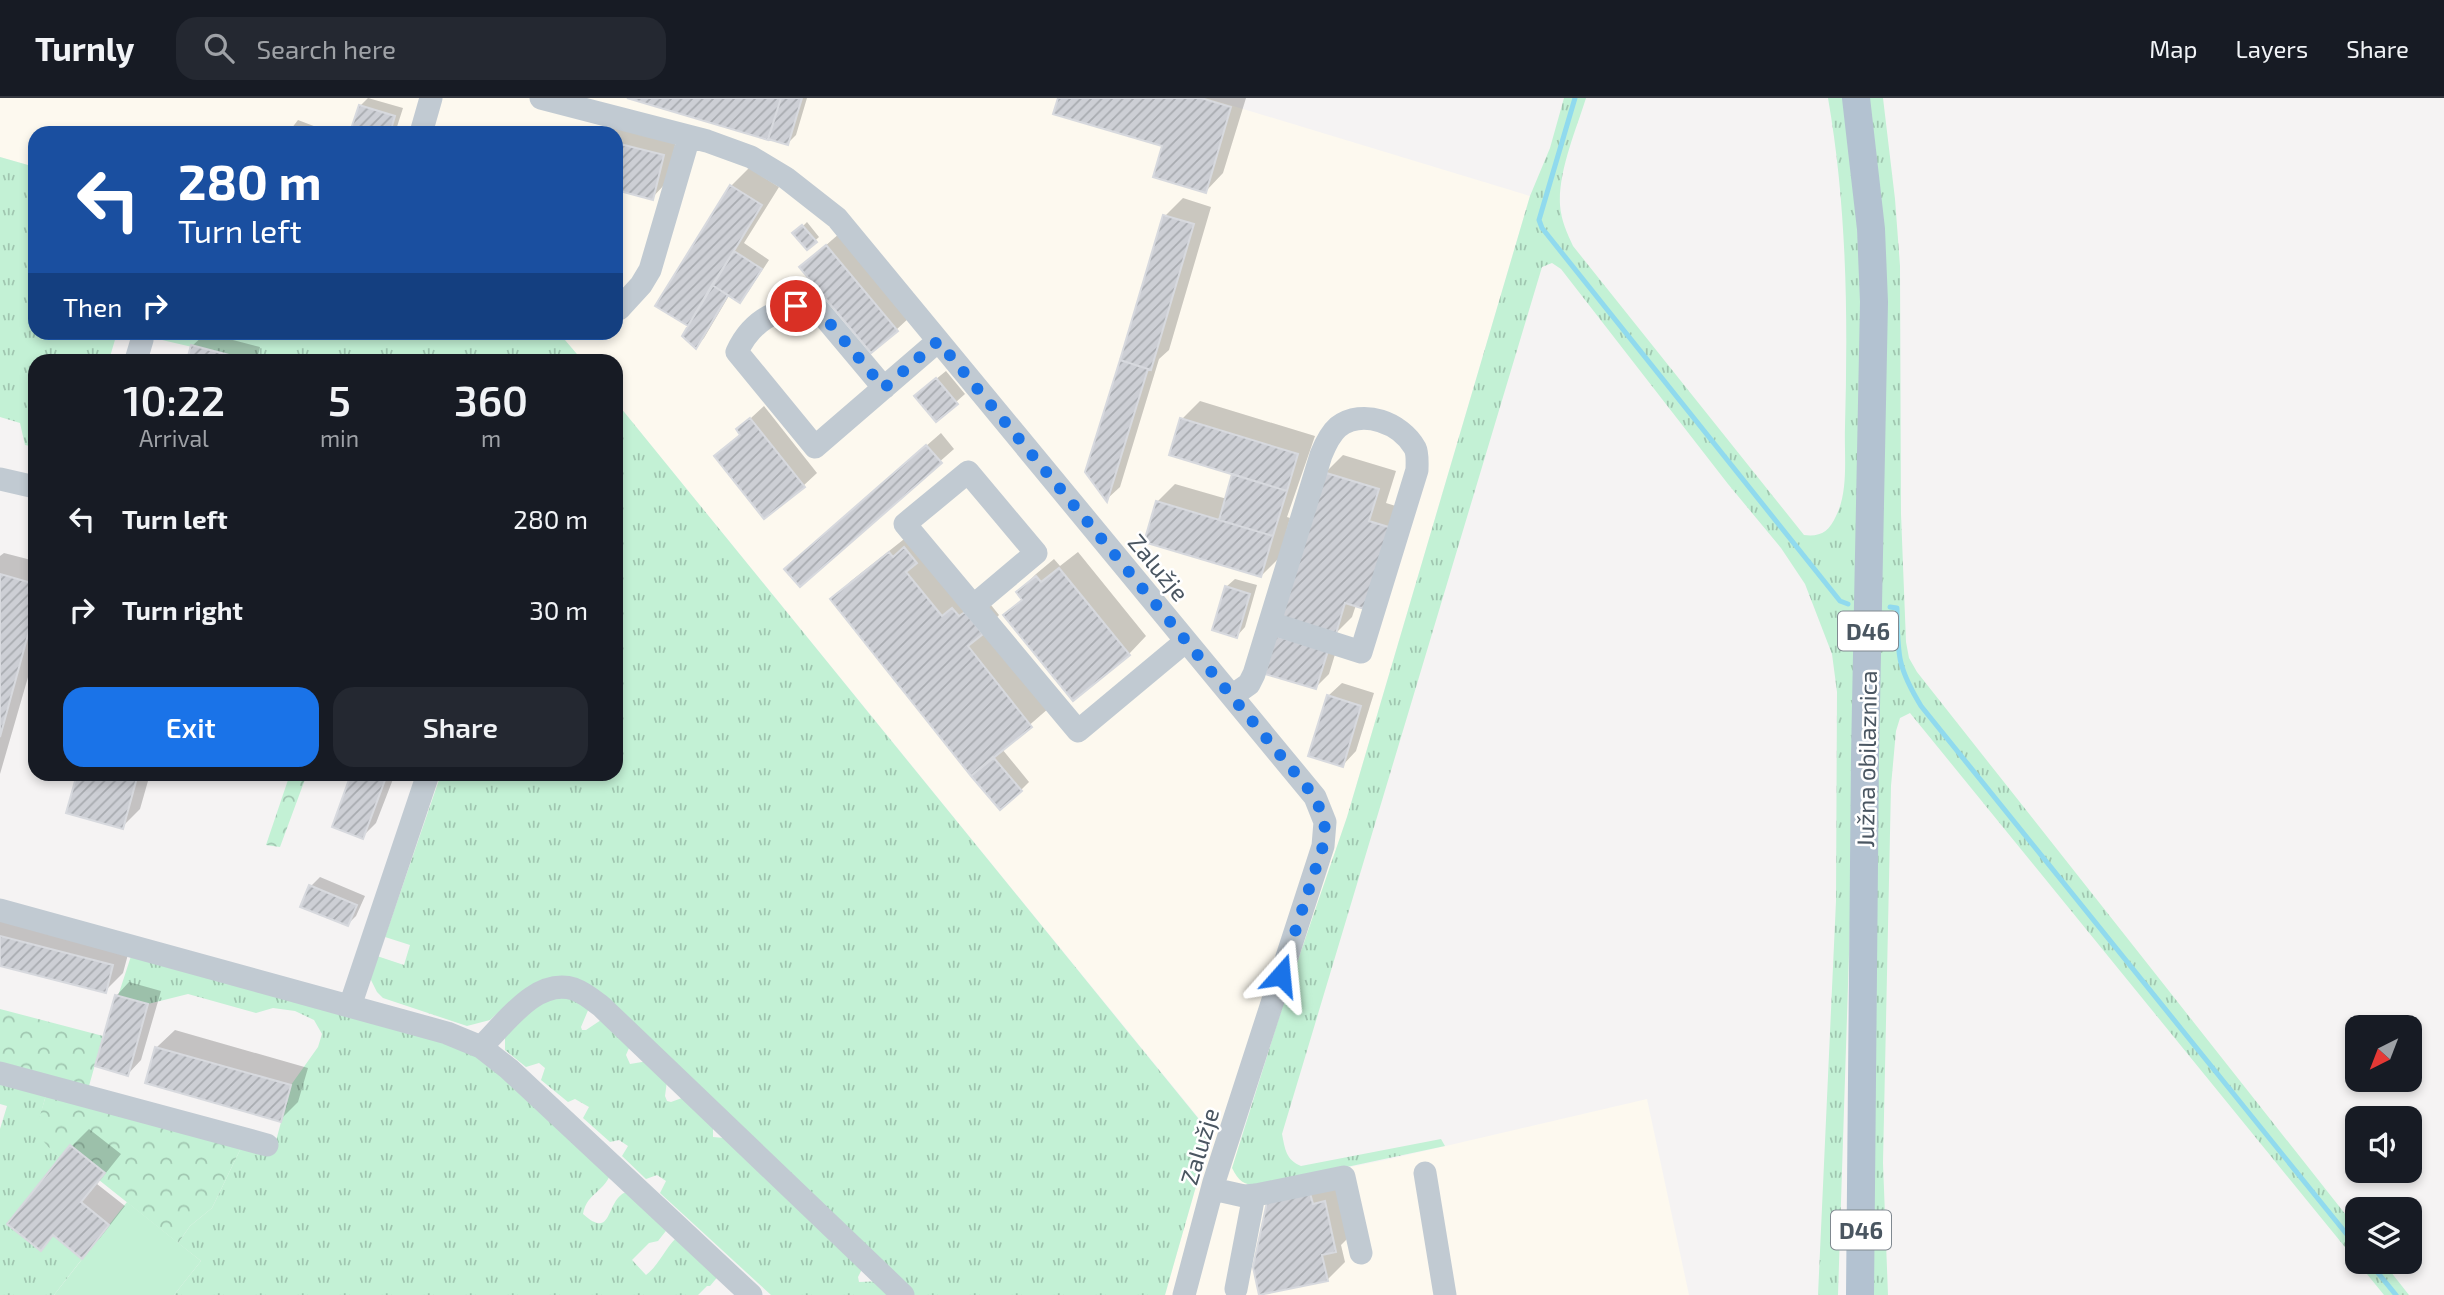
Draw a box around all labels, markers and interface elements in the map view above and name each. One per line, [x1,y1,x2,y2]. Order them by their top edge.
search box [176,17,666,80]
text: Turnly [35,28,134,68]
icon: search [200,29,238,67]
text: Search here [256,33,396,64]
text: Map [2149,34,2197,63]
text: Layers [2235,34,2308,63]
text: Share [2346,34,2409,63]
text: 280 m [178,151,322,210]
icon: left [63,154,154,245]
text: Turn left [178,211,302,249]
pin [766,276,826,336]
icon: right [136,287,174,325]
icon: arrive [777,287,815,325]
text: Then [63,291,122,322]
text: 10:22 [123,374,225,424]
text: 5 [328,374,351,424]
text: 360 [454,374,528,424]
text: Arrival [139,424,209,452]
text: min [320,424,359,452]
text: m [481,424,501,452]
icon: left [63,500,101,538]
text: Turn left [122,503,228,534]
text: 280 m [513,503,588,534]
street label: Zalužje [1123,528,1195,606]
icon: right [63,591,101,629]
text: Turn right [122,594,243,625]
text: 30 m [529,594,588,625]
road number: D46 [1838,611,1898,650]
street label: Južna obilaznica [1850,670,1882,848]
button: Exit [63,687,319,767]
button: Share [333,687,588,767]
position arrow [1244,938,1318,1012]
north arrow [2345,1015,2422,1092]
map controls [2345,1015,2422,1274]
street label: Zalužje [1174,1104,1224,1188]
button: sound [2345,1106,2422,1183]
button: layers [2345,1197,2422,1274]
road number: D46 [1831,1210,1891,1250]

